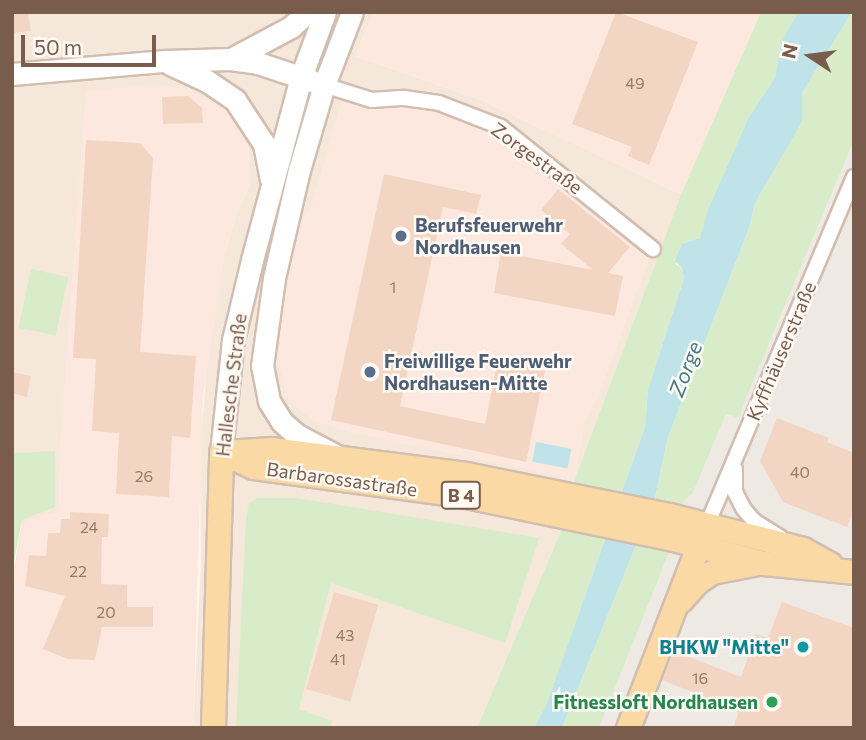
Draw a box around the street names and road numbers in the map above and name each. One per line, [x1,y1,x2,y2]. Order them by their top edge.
street label: Zorgestraße [487,117,587,199]
street label: Kyffhäuserstraße [741,278,821,424]
street label: Hallesche Straße [211,312,251,458]
street label: Barbarossastraße [265,457,419,501]
road number: B 4 [440,480,482,509]

